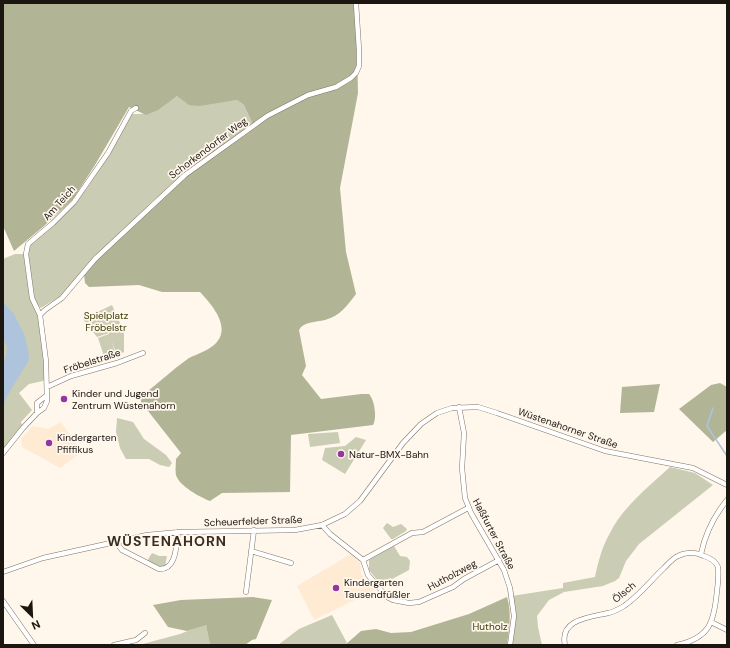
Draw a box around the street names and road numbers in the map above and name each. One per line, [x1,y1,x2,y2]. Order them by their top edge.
street label: Schorkendorfer Weg [166,114,250,182]
street label: Am Teich [40,183,78,223]
street label: Fröbelstraße [62,346,122,376]
street label: Wüstenahorner Straße [516,405,620,451]
street label: Haßfurter Straße [470,496,518,572]
street label: Scheuerfelder Straße [204,513,303,529]
street label: Hutholzweg [425,556,479,593]
street label: Ölsch [610,578,639,605]

